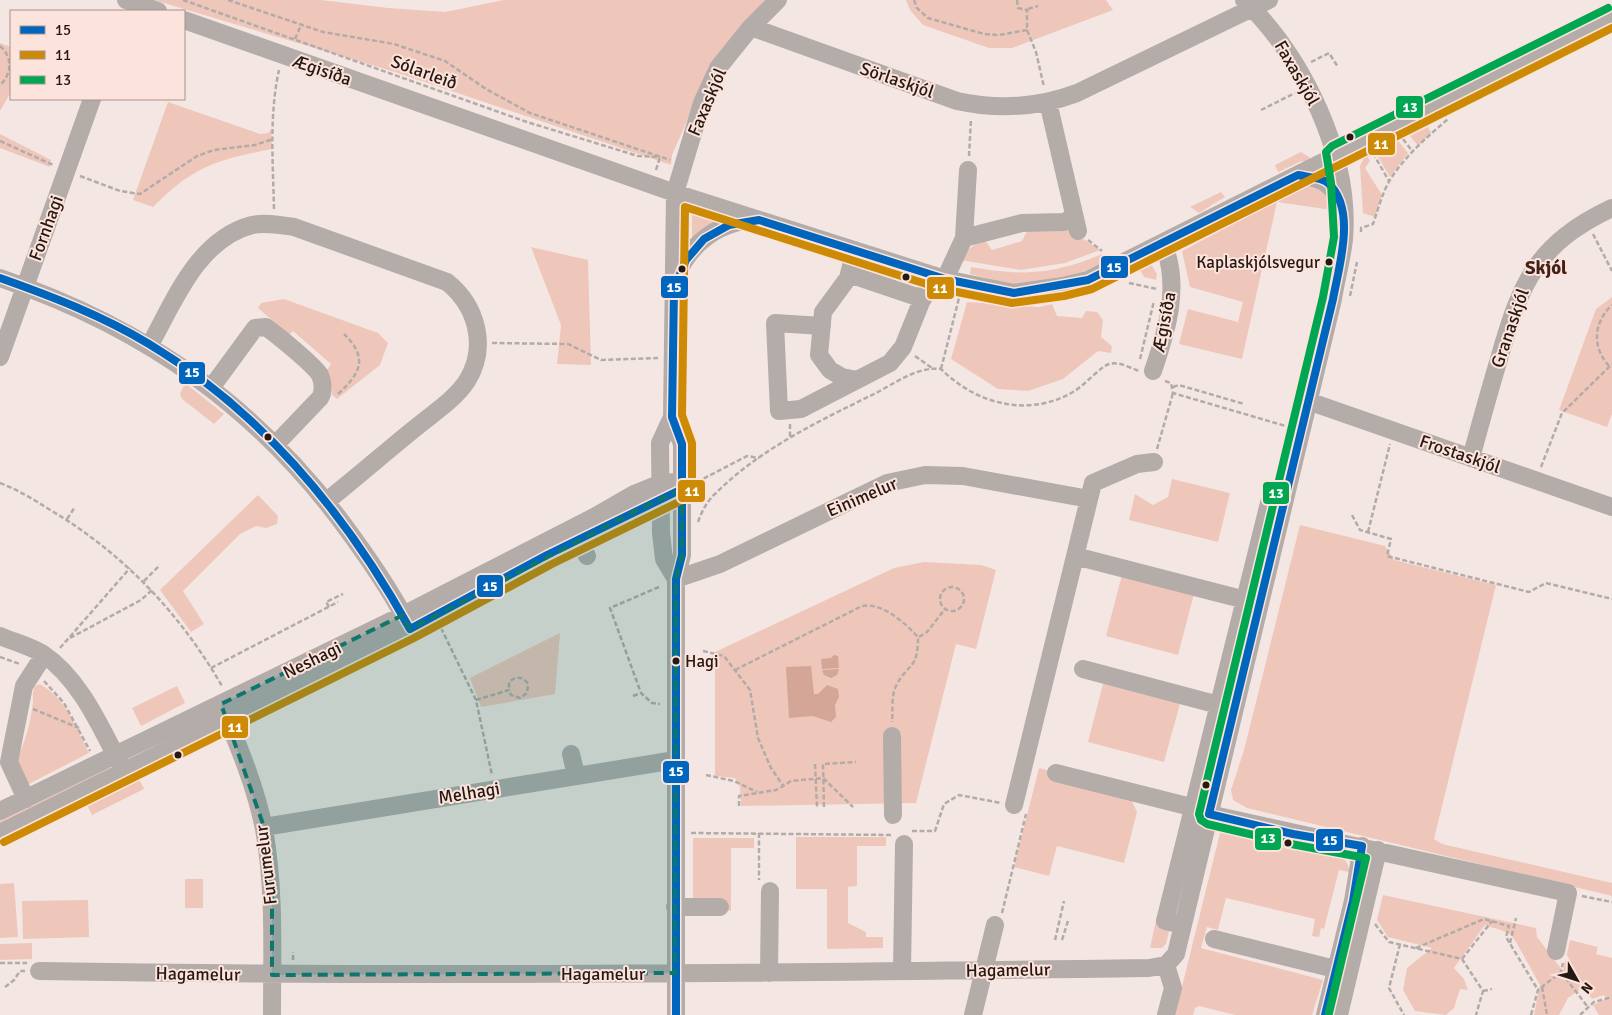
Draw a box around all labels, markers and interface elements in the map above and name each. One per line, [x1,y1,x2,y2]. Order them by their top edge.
legend [10,10,185,100]
text: 15 [55,21,71,39]
street label: Faxaskjól [1270,36,1324,110]
text: 11 [55,46,71,64]
street label: Ægisíða [290,50,354,90]
street label: Sólarleið [388,50,460,94]
street label: Sörlaskjól [857,57,937,103]
street label: Faxaskjól [683,65,731,139]
text: 13 [55,71,71,89]
line badge: 13 [1395,95,1424,119]
text: 13 [1402,99,1418,116]
unlabelled marker [1345,132,1355,142]
line badge: 11 [1367,132,1396,156]
text: 11 [1373,136,1389,153]
street label: Fornhagi [24,192,68,264]
place label: Kaplaskjólsvegur [1196,252,1321,273]
line badge: 15 [1100,255,1129,279]
district label: Skjól [1525,256,1567,280]
marker: Kaplaskjólsvegur [1324,257,1334,267]
text: 15 [1106,259,1122,276]
unlabelled marker [677,264,687,274]
unlabelled marker [901,272,911,282]
line badge: 15 [660,275,689,299]
line badge: 11 [926,276,955,300]
text: 15 [666,279,682,296]
text: 11 [932,280,948,297]
street label: Granaskjól [1486,285,1534,371]
street label: Ægisíða [1147,290,1181,354]
line badge: 15 [178,361,206,385]
text: 15 [184,364,200,381]
street label: Frostaskjól [1417,430,1503,478]
unlabelled marker [263,432,273,442]
street label: Einimelur [823,472,901,522]
line badge: 11 [677,479,706,503]
line badge: 13 [1262,481,1290,505]
text: 11 [684,483,700,500]
text: 13 [1268,485,1284,502]
line badge: 15 [476,574,504,598]
text: 15 [482,578,498,595]
street label: Neshagi [279,636,345,684]
place label: Hagi [685,651,719,672]
marker: Hagi [671,656,681,666]
line badge: 11 [221,715,249,739]
text: 11 [227,719,243,736]
unlabelled marker [173,750,183,760]
line badge: 15 [662,760,690,784]
text: 15 [668,763,684,780]
street label: Melhagi [437,777,501,809]
unlabelled marker [1201,780,1211,790]
street label: Furumelur [250,824,282,906]
line badge: 13 [1254,827,1282,851]
line badge: 15 [1315,828,1344,852]
text: 13 [1260,830,1276,847]
text: 15 [1322,832,1338,849]
unlabelled marker [1283,838,1293,848]
north arrow [1552,955,1602,1005]
street label: Hagamelur [965,958,1051,982]
street label: Hagamelur [155,962,241,986]
street label: Hagamelur [561,963,646,985]
text: N [1577,979,1596,997]

